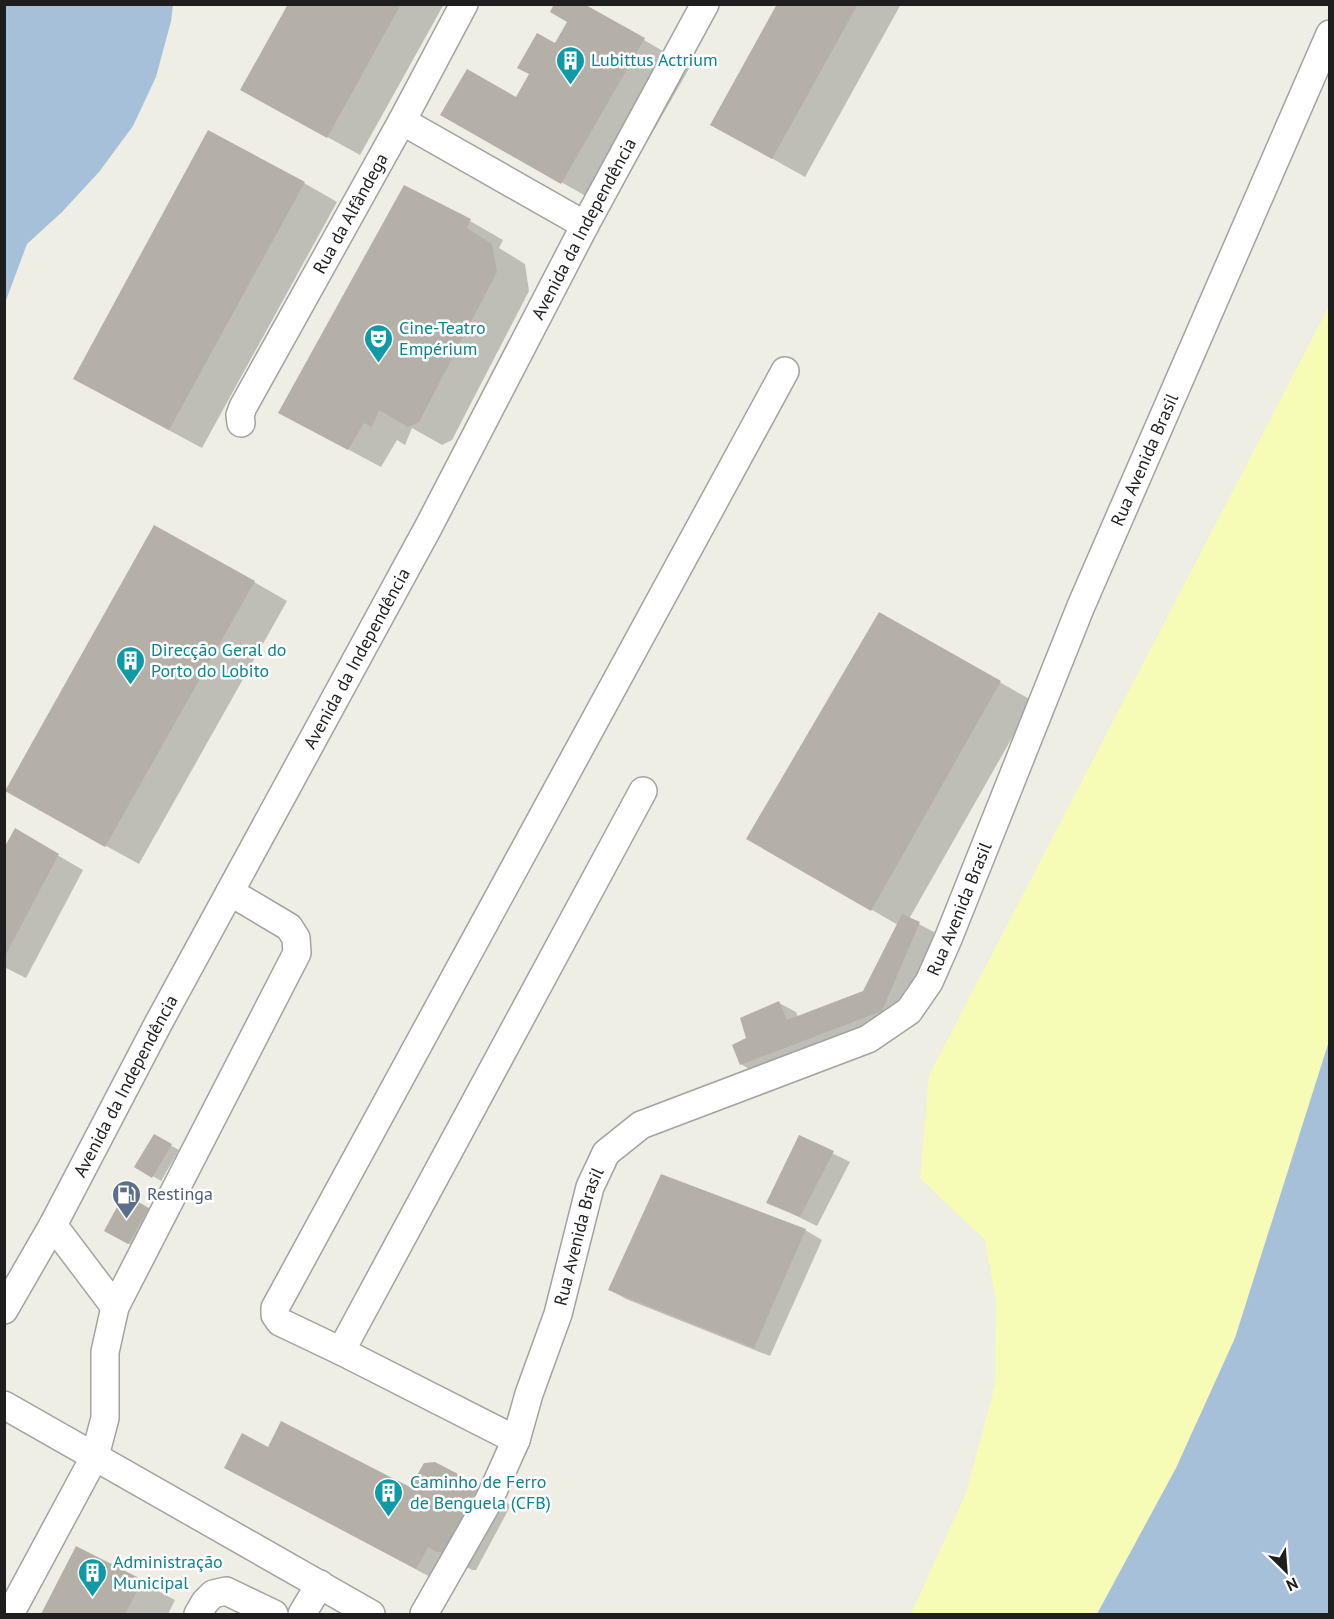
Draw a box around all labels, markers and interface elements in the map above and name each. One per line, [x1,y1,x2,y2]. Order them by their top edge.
building icon: Lubittus Actrium [554,44,586,86]
place label: Lubittus Actrium [591,48,718,71]
street label: Avenida da Independência [526,134,641,323]
street label: Rua da Alfândega [307,149,393,278]
place label: Cine-Teatro Empérium [399,316,486,360]
theatre icon: Cine-Teatro Empérium [362,322,394,364]
street label: Rua Avenida Brasil [1105,389,1183,529]
street label: Avenida da Independência [298,564,415,753]
place label: Direcção Geral do Porto do Lobito [151,638,286,682]
building icon: Direcção Geral do Porto do Lobito [114,644,146,686]
street label: Rua Avenida Brasil [921,838,997,979]
street label: Avenida da Independência [68,991,183,1181]
street label: Rua Avenida Brasil [549,1163,609,1308]
fuel station icon: Restinga [110,1178,142,1220]
place label: Restinga [147,1182,213,1205]
place label: Caminho de Ferro de Benguela (CFB) [410,1470,551,1514]
building icon: Caminho de Ferro de Benguela (CFB) [373,1476,405,1518]
north arrow [1256,1541,1316,1601]
place label: Administração Municipal [113,1550,223,1594]
building icon: Administração Municipal [76,1556,108,1598]
text: N [1283,1573,1301,1596]

